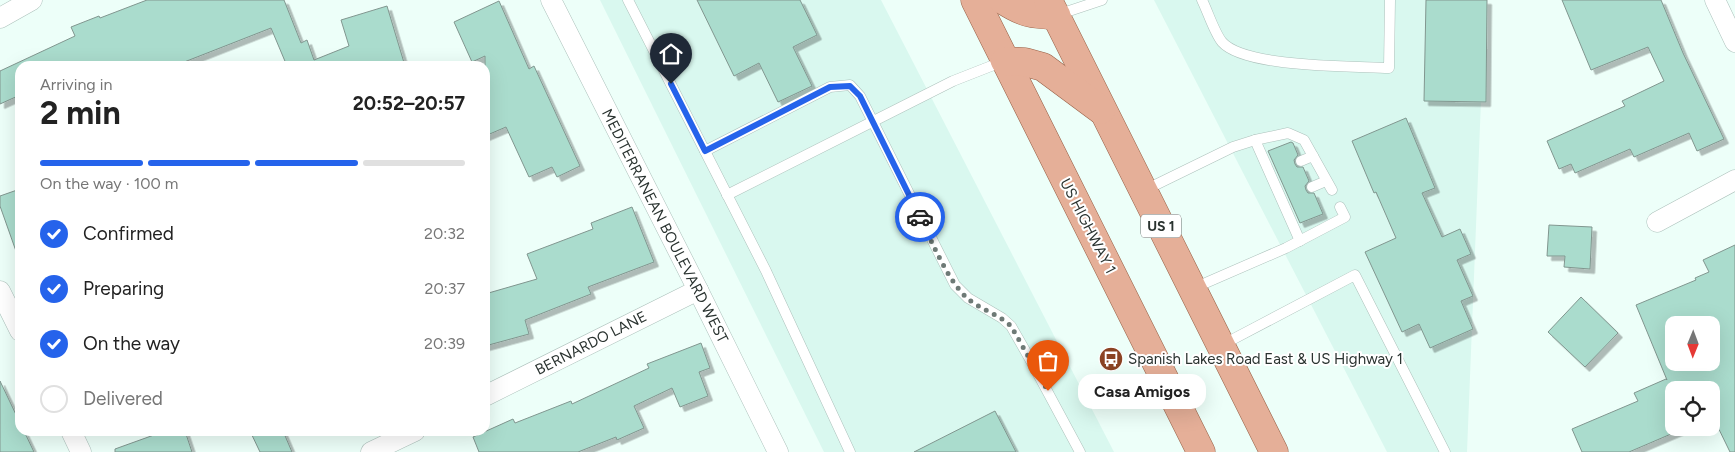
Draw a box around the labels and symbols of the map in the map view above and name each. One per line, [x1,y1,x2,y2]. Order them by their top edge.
pin [650,33,692,84]
street label: MEDITERRANEAN BOULEVARD WEST [598,106,732,347]
street label: US HIGHWAY 1 [1056,175,1120,277]
courier [895,192,945,242]
road number: US 1 [1141,215,1181,238]
street label: BERNARDO LANE [532,307,650,379]
north arrow [1665,316,1720,371]
pin [1027,340,1069,391]
bus stop icon: Spanish Lakes Road East & US Highway 1 [1098,346,1124,372]
place label: Spanish Lakes Road East & US Highway 1 [1128,350,1403,368]
callout: Casa Amigos [1078,374,1206,408]

